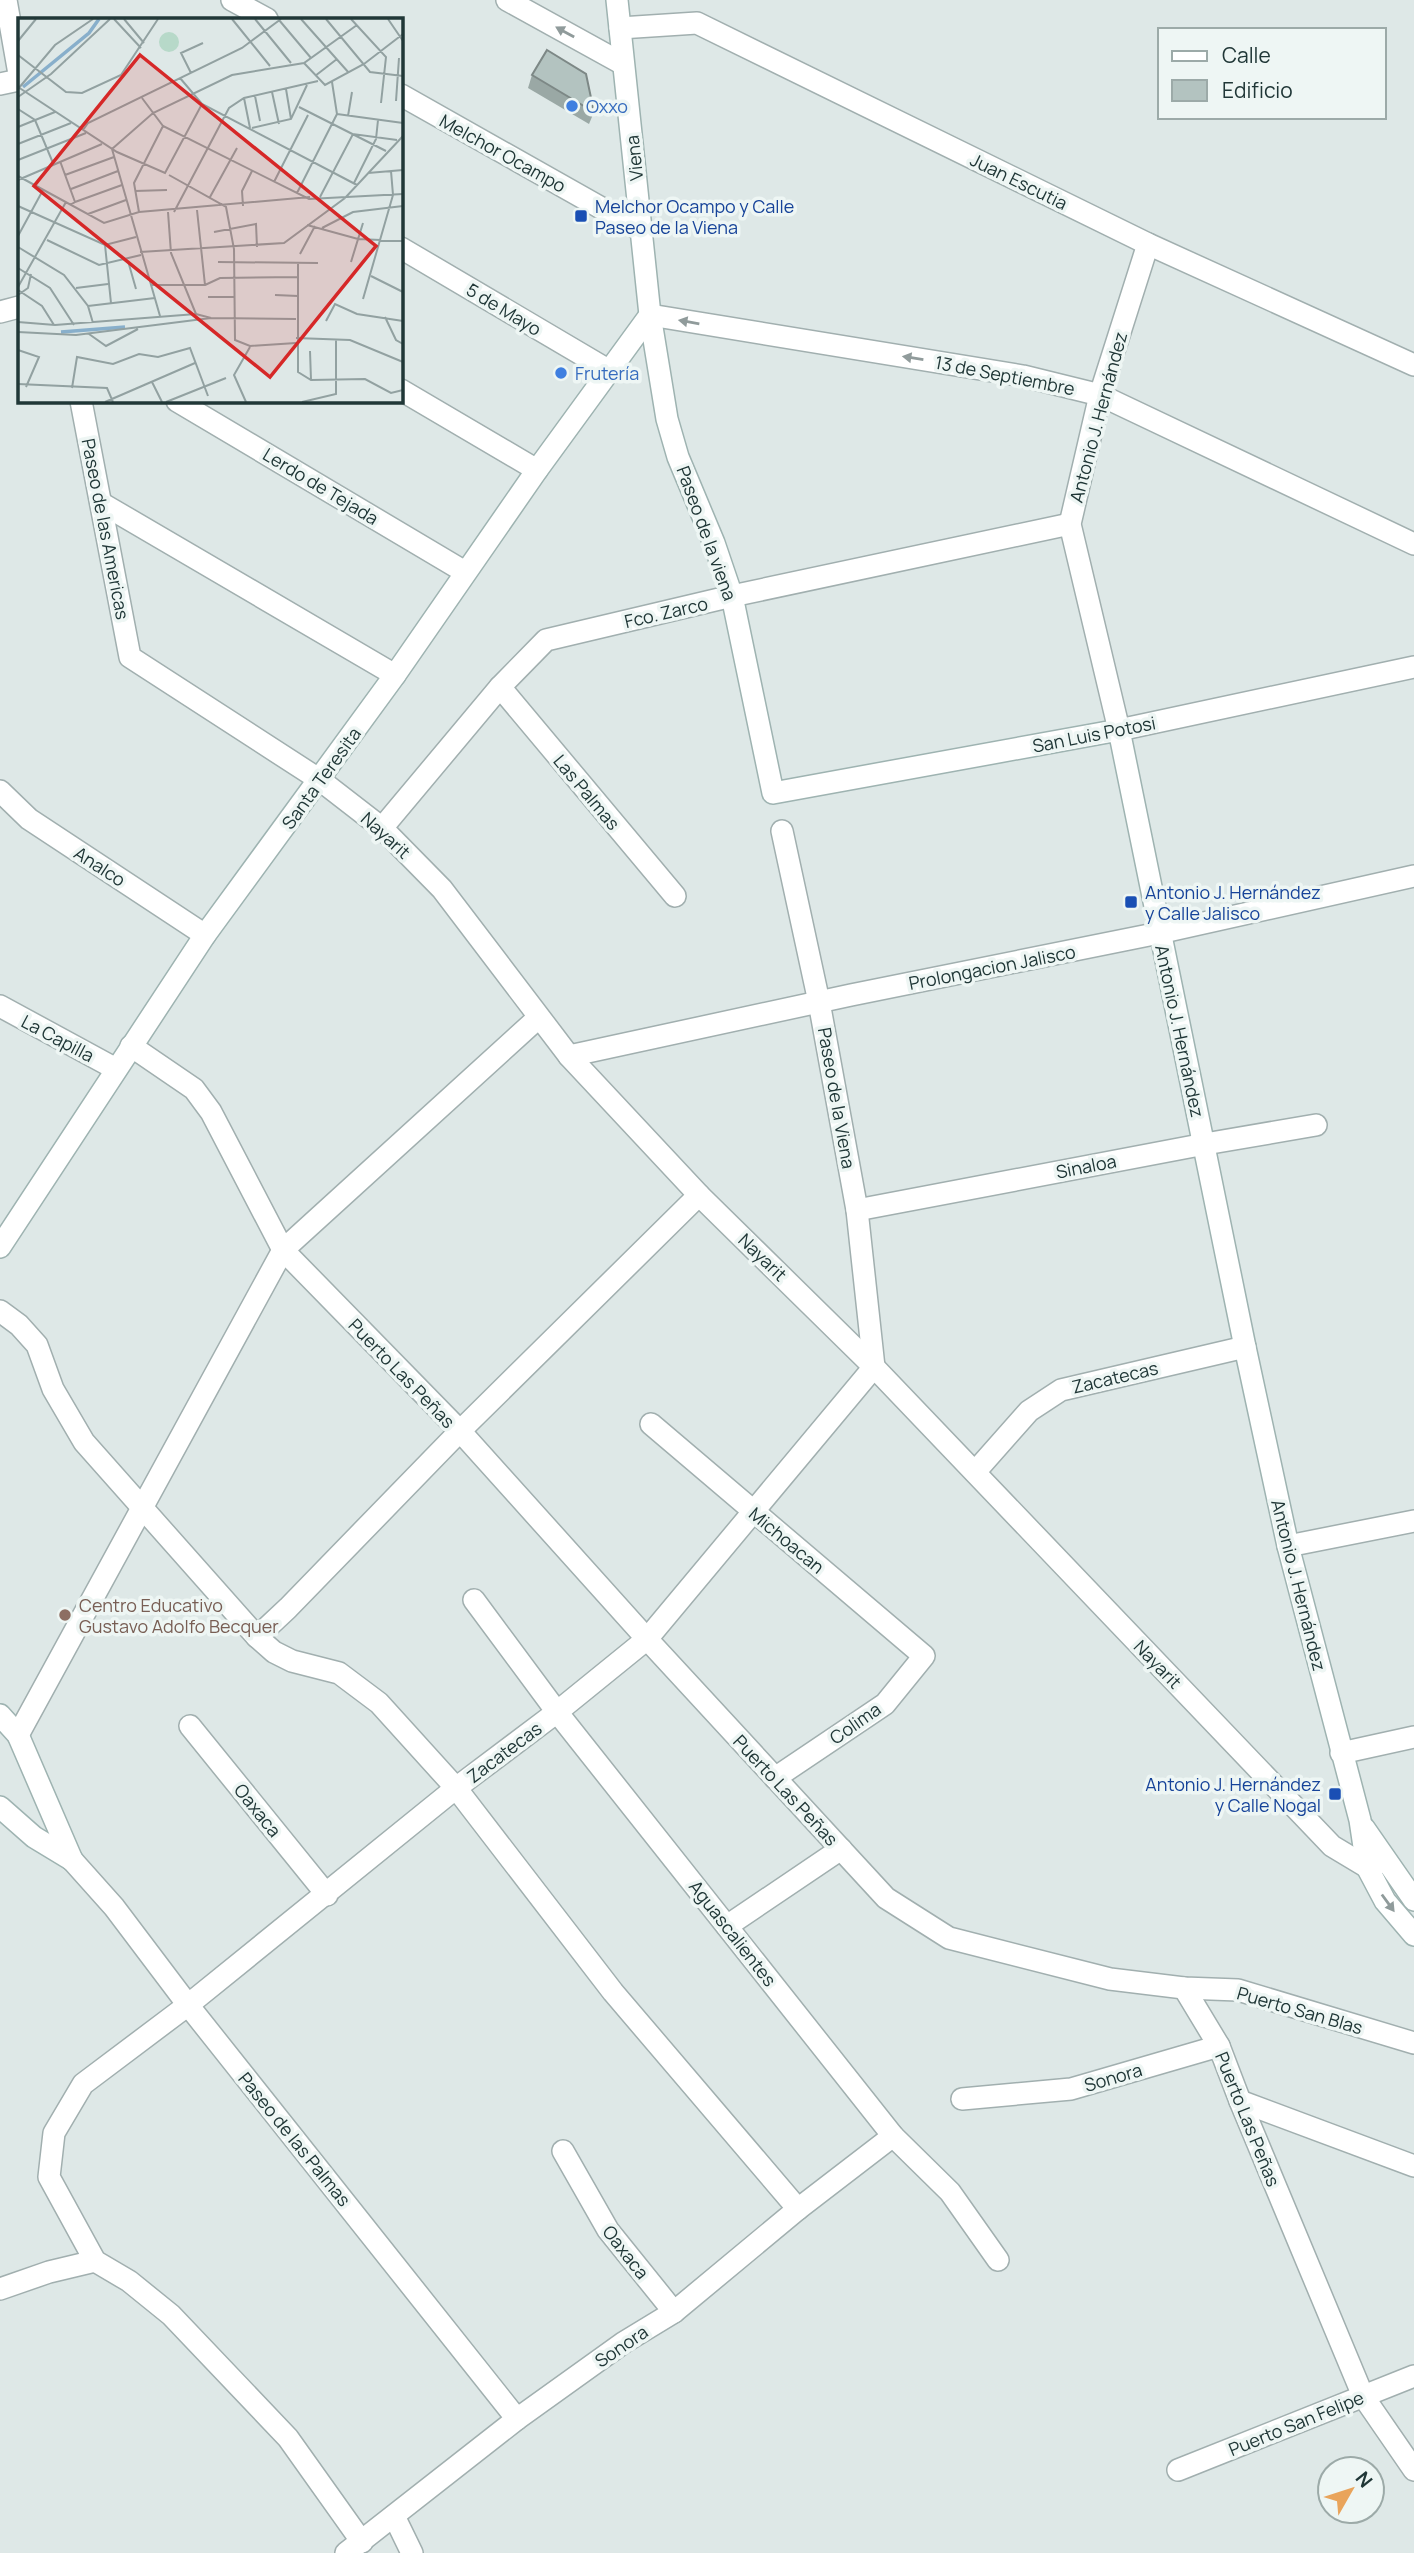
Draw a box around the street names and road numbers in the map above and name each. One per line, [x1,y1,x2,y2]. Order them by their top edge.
street label: Melchor Ocampo [436,108,570,198]
street label: Viena [620,134,648,182]
street label: Juan Escutia [967,147,1071,215]
street label: 5 de Mayo [462,277,546,341]
street label: Antonio J. Hernández [1064,329,1132,505]
street label: 13 de Septiembre [933,350,1077,400]
street label: Paseo de las Americas [77,436,135,622]
street label: Lerdo de Tejada [259,442,383,530]
street label: Paseo de la viena [672,462,742,604]
street label: Fco. Zarco [622,591,710,633]
street label: San Luis Potosi [1030,710,1158,758]
street label: Santa Teresita [276,722,366,834]
street label: Las Palmas [548,749,626,835]
street label: Nayarit [356,806,416,864]
street label: Analco [70,841,130,891]
street label: Prolongacion Jalisco [907,939,1077,995]
street label: Antonio J. Hernández [1150,943,1210,1119]
street label: La Capilla [18,1009,98,1067]
street label: Paseo de la Viena [813,1026,861,1170]
street label: Sinaloa [1054,1148,1118,1184]
street label: Nayarit [734,1228,792,1286]
street label: Puerto Las Peñas [344,1313,460,1433]
street label: Zacatecas [1070,1355,1160,1399]
street label: Antonio J. Hernández [1266,1497,1332,1673]
street label: Michoacan [744,1501,830,1579]
street label: Nayarit [1129,1635,1187,1693]
street label: Colima [825,1697,885,1749]
street label: Zacatecas [462,1716,546,1788]
street label: Puerto Las Peñas [728,1729,844,1851]
street label: Oaxaca [229,1778,287,1842]
street label: Aguascalientes [684,1875,782,1991]
street label: Puerto San Blas [1234,1981,1366,2039]
street label: Puerto Las Peñas [1210,2048,1286,2190]
street label: Sonora [1081,2057,1145,2097]
street label: Paseo de las Palmas [233,2067,357,2211]
street label: Oaxaca [597,2220,655,2284]
street label: Sonora [590,2320,652,2372]
street label: Puerto San Felipe [1225,2385,1367,2461]

